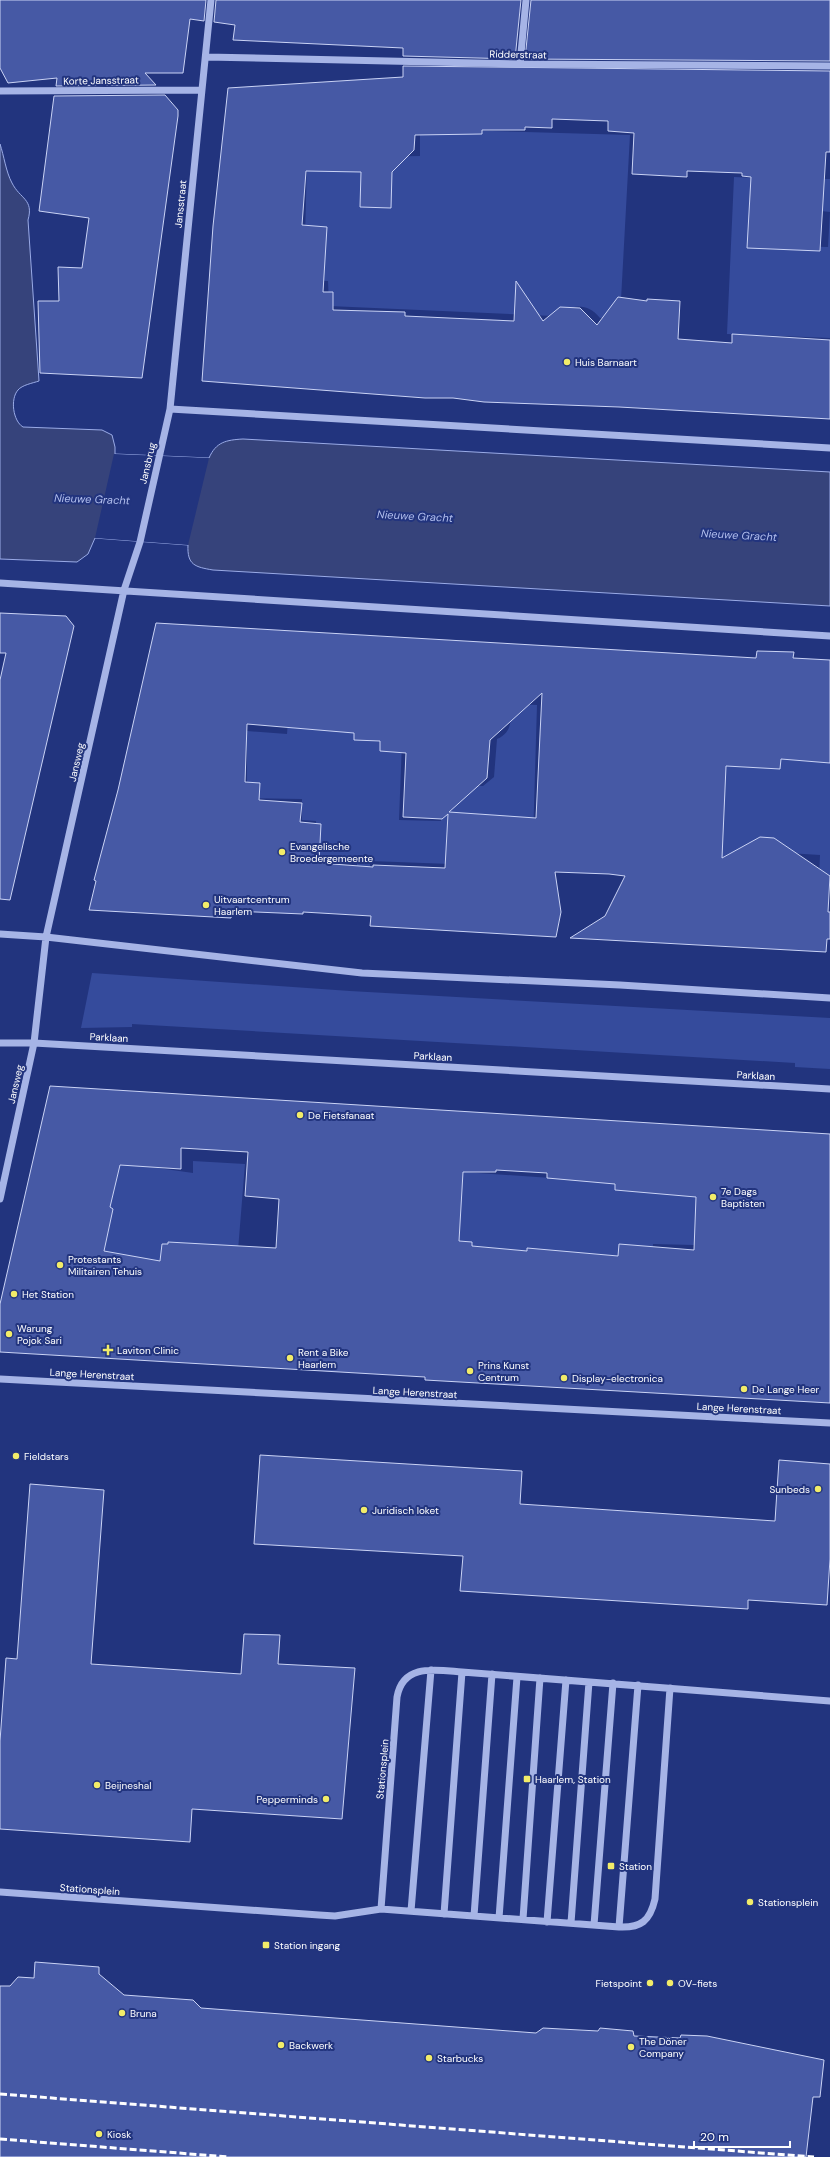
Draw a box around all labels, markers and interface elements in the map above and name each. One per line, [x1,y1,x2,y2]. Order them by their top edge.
street label: Ridderstraat [489,48,547,62]
street label: Korte Jansstraat [63,73,139,88]
street label: Jansstraat [172,179,189,229]
place label: Huis Barnaart [575,356,637,369]
marker: Huis Barnaart [562,357,572,367]
street label: Jansbrug [136,441,159,485]
water label: Nieuwe Gracht [54,491,131,507]
water label: Nieuwe Gracht [377,507,454,525]
water label: Nieuwe Gracht [701,526,778,544]
street label: Jansweg [66,741,87,783]
place label: Evangelische Broedergemeente [290,840,374,865]
marker: Evangelische Broedergemeente [277,847,287,857]
place label: Uitvaartcentrum Haarlem [214,893,290,918]
marker: Uitvaartcentrum Haarlem [201,900,211,910]
street label: Parklaan [89,1030,129,1045]
street label: Parklaan [413,1049,453,1064]
street label: Jansweg [5,1063,26,1105]
street label: Parklaan [736,1068,776,1083]
place label: De Fietsfanaat [308,1109,375,1122]
marker: De Fietsfanaat [295,1110,305,1120]
place label: 7e Dags Baptisten [721,1185,765,1210]
marker: 7e Dags Baptisten [708,1192,718,1202]
place label: Protestants Militairen Tehuis [68,1253,142,1278]
marker: Protestants Militairen Tehuis [55,1260,65,1270]
place label: Het Station [22,1288,74,1301]
marker: Het Station [9,1289,19,1299]
place label: Warung Pojok Sari [17,1322,62,1347]
marker: Warung Pojok Sari [4,1329,14,1339]
marker: Laviton Clinic [102,1344,114,1356]
place label: Laviton Clinic [117,1344,179,1357]
place label: Rent a Bike Haarlem [298,1346,349,1371]
marker: Rent a Bike Haarlem [285,1353,295,1363]
place label: Prins Kunst Centrum [478,1359,529,1384]
street label: Lange Herenstraat [49,1366,135,1383]
marker: Prins Kunst Centrum [465,1366,475,1376]
place label: Display-electronica [572,1372,663,1385]
marker: Display-electronica [559,1373,569,1383]
place label: De Lange Heer [752,1383,820,1396]
street label: Lange Herenstraat [372,1384,458,1401]
marker: De Lange Heer [739,1384,749,1394]
street label: Lange Herenstraat [696,1400,782,1417]
place label: Fieldstars [24,1450,69,1463]
marker: Fieldstars [11,1451,21,1461]
place label: Sunbeds [770,1483,810,1496]
marker: Sunbeds [813,1484,823,1494]
place label: Juridisch loket [372,1504,439,1517]
marker: Juridisch loket [359,1505,369,1515]
street label: Stationsplein [373,1738,392,1800]
place label: Haarlem, Station [535,1773,611,1786]
marker: Haarlem, Station [522,1774,532,1784]
place label: Beijneshal [105,1779,151,1792]
marker: Beijneshal [92,1780,102,1790]
place label: Pepperminds [257,1793,318,1806]
marker: Pepperminds [321,1794,331,1804]
place label: Station [619,1860,652,1873]
marker: Station [606,1861,616,1871]
street label: Stationsplein [59,1881,121,1898]
place label: Stationsplein [758,1896,819,1909]
marker: Stationsplein [745,1897,755,1907]
place label: Station ingang [274,1939,341,1952]
marker: Station ingang [261,1940,271,1950]
place label: Fietspoint [596,1977,642,1990]
place label: OV-fiets [678,1977,717,1990]
marker: Fietspoint [645,1978,655,1988]
marker: OV-fiets [665,1978,675,1988]
place label: Bruna [130,2007,157,2020]
marker: Bruna [117,2008,127,2018]
place label: The Döner Company [639,2035,687,2060]
place label: Backwerk [289,2039,333,2052]
marker: Backwerk [276,2040,286,2050]
marker: The Döner Company [626,2042,636,2052]
place label: Starbucks [437,2052,483,2065]
marker: Starbucks [424,2053,434,2063]
scale bar [694,2123,790,2149]
place label: Kiosk [107,2128,131,2141]
marker: Kiosk [94,2129,104,2139]
text: 20 m [700,2129,729,2145]

